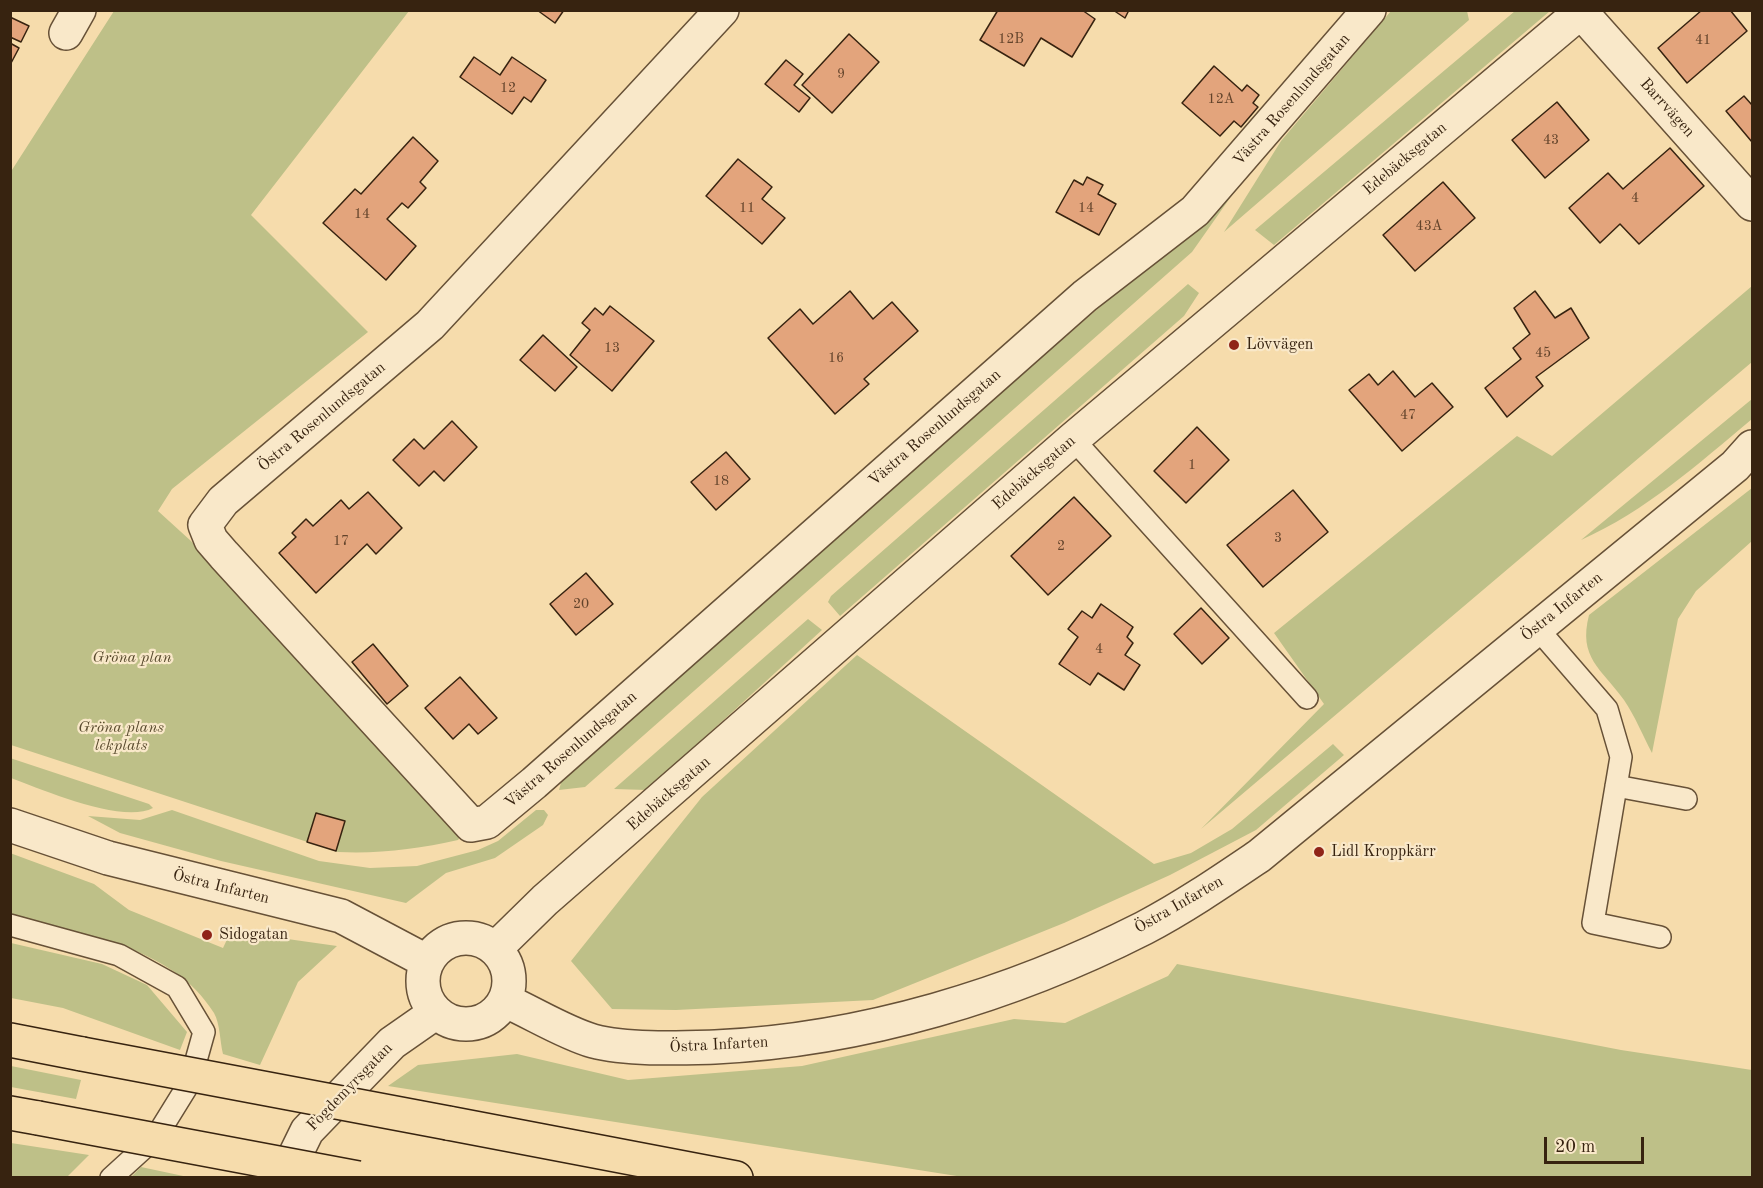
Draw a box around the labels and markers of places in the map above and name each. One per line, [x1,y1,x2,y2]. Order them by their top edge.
place label: Lövvägen [1246,335,1313,355]
marker: Lövvägen [1227,338,1241,352]
place label: Lidl Kroppkärr [1331,842,1436,862]
marker: Lidl Kroppkärr [1312,845,1326,859]
place label: Sidogatan [219,925,288,945]
marker: Sidogatan [200,928,214,942]

